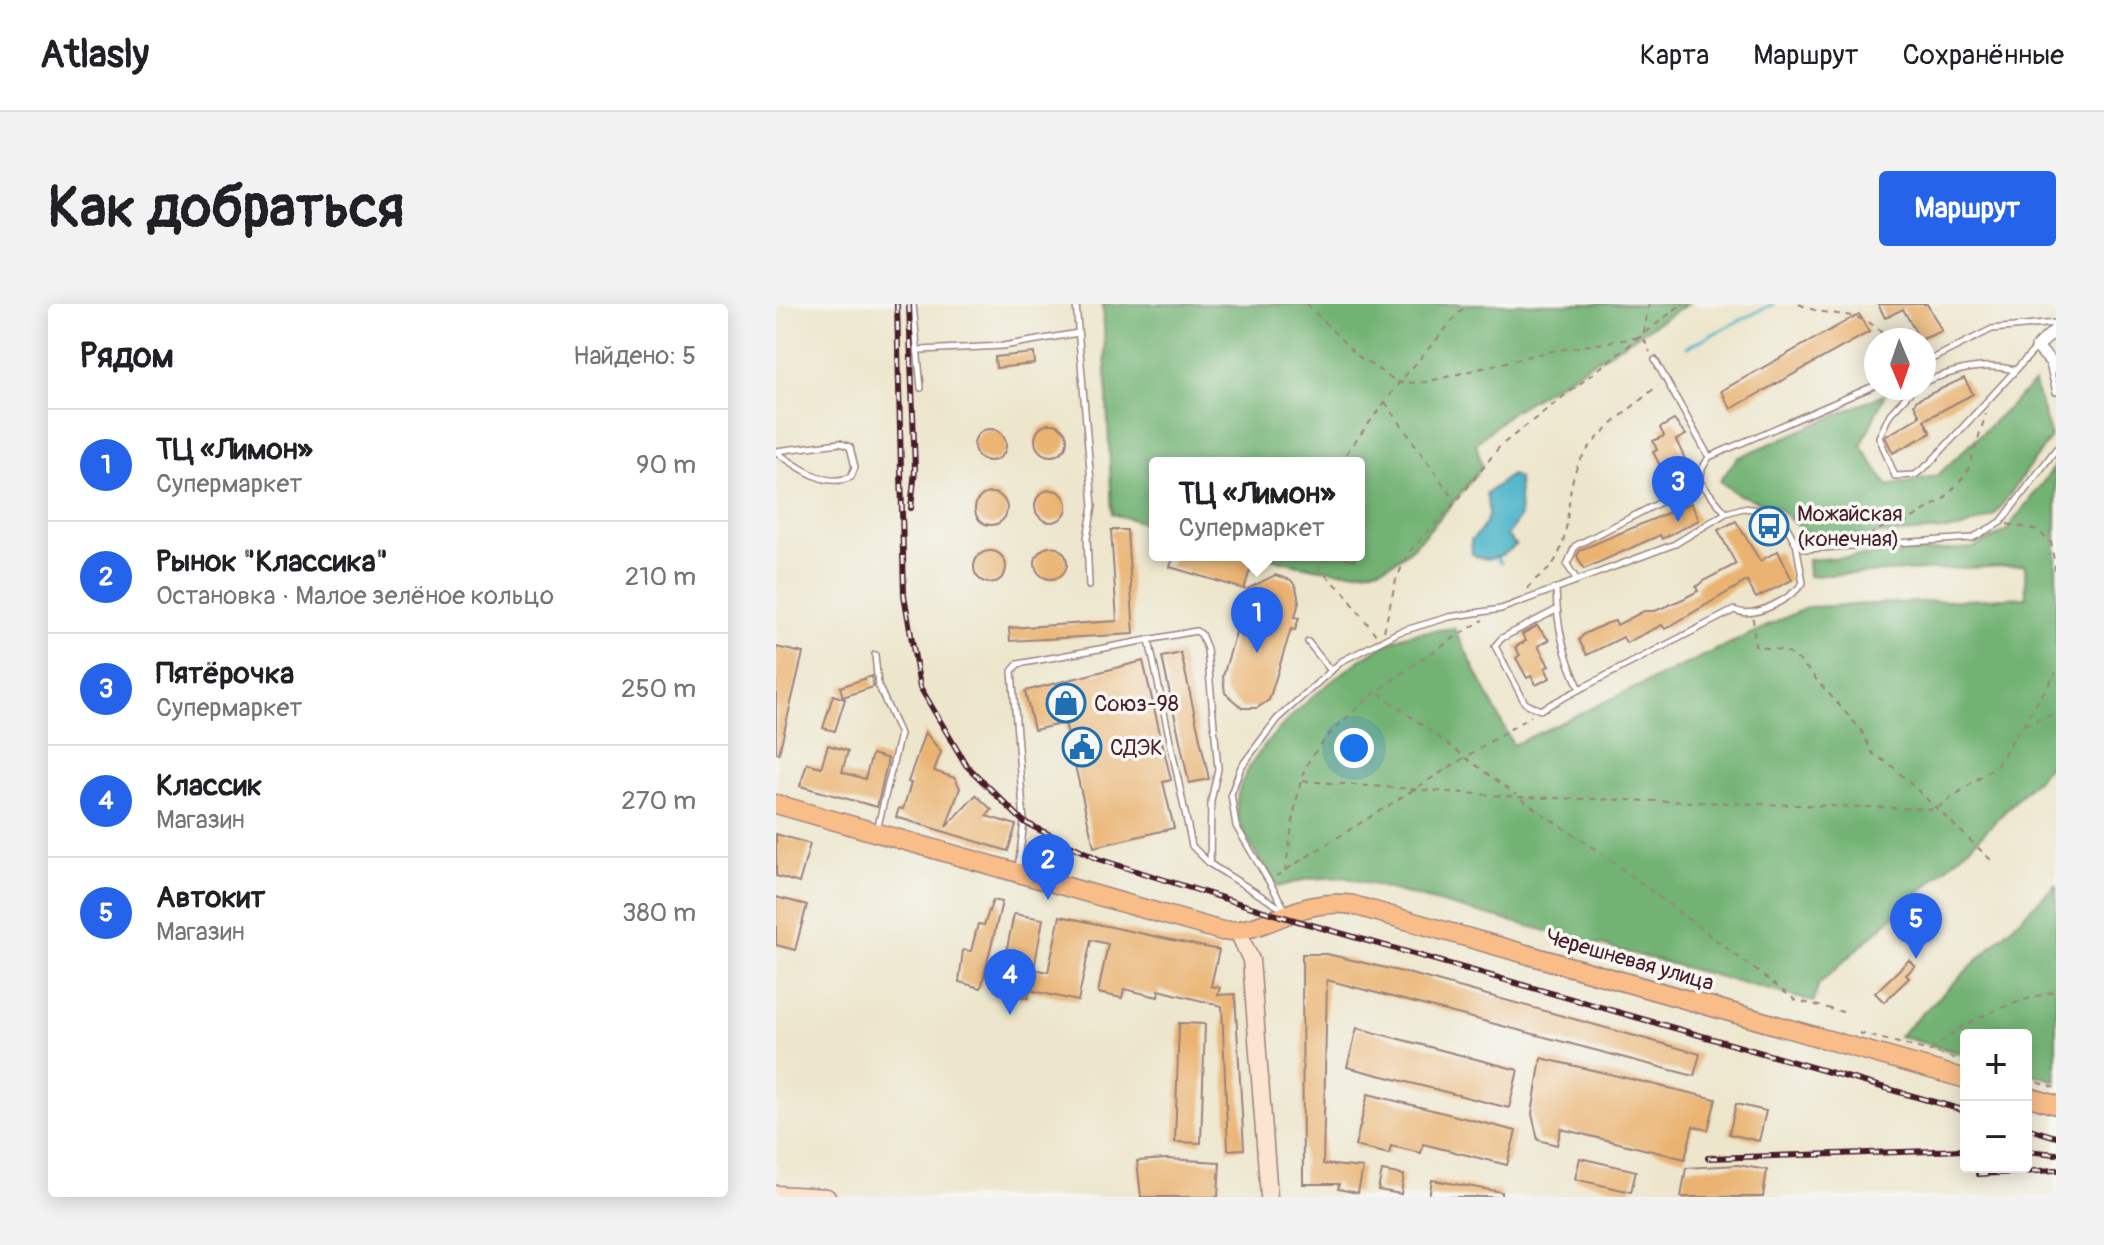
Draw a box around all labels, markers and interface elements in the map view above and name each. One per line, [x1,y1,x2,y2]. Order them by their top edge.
text: Atlasly [40,31,149,79]
text: Карта [1640,38,1709,73]
text: Маршрут [1753,38,1859,73]
text: Сохранённые [1903,38,2064,73]
button: Маршрут [1879,171,2056,246]
text: Как добраться [48,174,404,243]
north arrow [1864,328,1936,400]
text: Рядом [80,335,174,378]
text: Найдено: 5 [573,340,696,372]
text: ТЦ «Лимон» [156,431,313,468]
text: 1 [101,449,111,481]
text: 90 m [636,449,696,481]
pin: 3 [1652,456,1704,522]
popup [1149,457,1365,561]
text: Супермаркет [156,468,302,500]
text: ТЦ «Лимон» [1179,475,1335,512]
place label: Можайская (конечная) [1797,500,1903,553]
bus stop icon: Можайская (конечная) [1748,505,1790,547]
text: Супермаркет [1179,512,1325,544]
text: Рынок "Классика" [156,543,388,580]
text: 2 [99,561,113,593]
text: 210 m [625,561,696,593]
text: Остановка · Малое зелёное кольцо [156,580,554,612]
pin: 1 [1231,587,1283,653]
text: Пятёрочка [156,655,294,692]
text: 3 [99,673,113,705]
text: 250 m [621,673,696,705]
shop icon: Союз-98 [1045,682,1087,724]
place label: Союз-98 [1094,690,1179,718]
text: Супермаркет [156,692,302,724]
public building icon: СДЭК [1061,726,1103,768]
your location [1334,728,1374,768]
place label: СДЭК [1110,734,1163,762]
text: Классик [156,767,262,804]
text: 4 [98,785,114,817]
text: 270 m [621,785,696,817]
text: Магазин [156,804,245,836]
pin: 2 [1022,834,1074,900]
text: Автокит [156,879,265,916]
pin: 5 [1890,893,1942,959]
text: 5 [99,897,113,929]
text: 380 m [622,897,696,929]
text: Магазин [156,916,245,948]
street label: Черешневая улица [1542,923,1717,997]
pin: 4 [984,949,1036,1015]
map controls [1960,1029,2032,1173]
button: + [1960,1029,2032,1101]
button: − [1960,1101,2032,1173]

